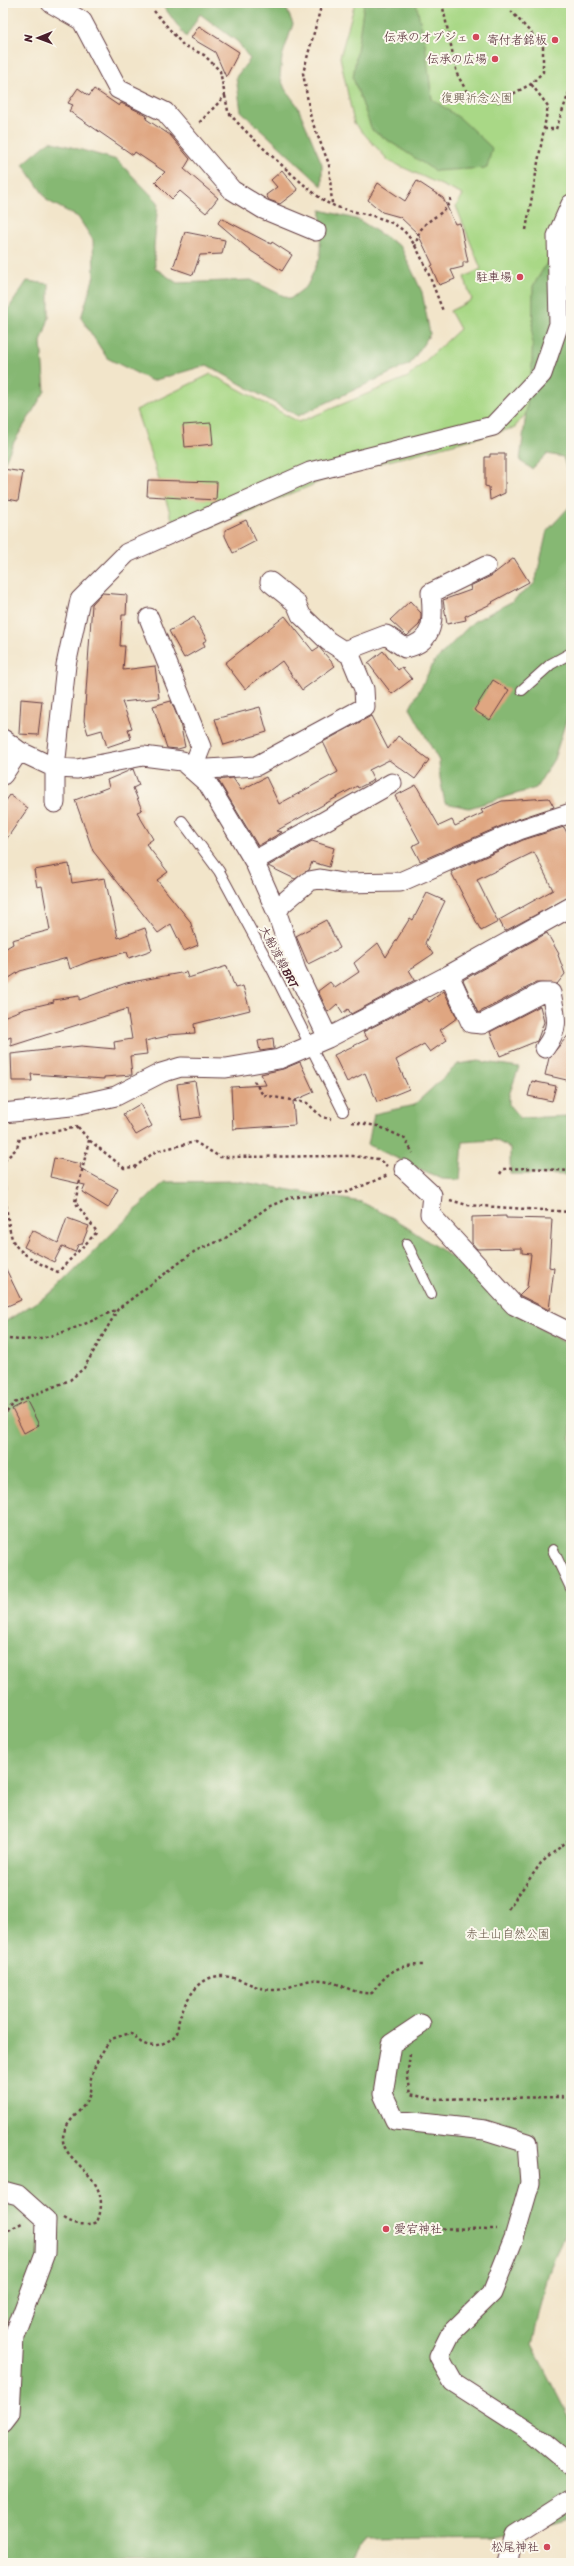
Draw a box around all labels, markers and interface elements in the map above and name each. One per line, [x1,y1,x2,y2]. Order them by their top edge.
north arrow [18,18,58,58]
place label: 伝承のオブジェ [384,26,468,48]
place label: 寄付者銘板 [487,29,547,51]
marker: 伝承のオブジェ [471,32,481,42]
text: N [19,34,38,43]
marker: 寄付者銘板 [550,35,560,45]
place label: 伝承の広場 [427,48,487,70]
marker: 伝承の広場 [490,54,500,64]
park label: 復興祈念公園 [441,87,513,109]
place label: 駐車場 [476,266,512,288]
marker: 駐車場 [515,272,525,282]
street label: 大船渡線BRT [253,921,305,993]
park label: 赤土山自然公園 [466,1923,550,1945]
place label: 愛宕神社 [394,2218,442,2240]
marker: 愛宕神社 [381,2224,391,2234]
place label: 松尾神社 [491,2536,539,2558]
marker: 松尾神社 [542,2542,552,2552]

